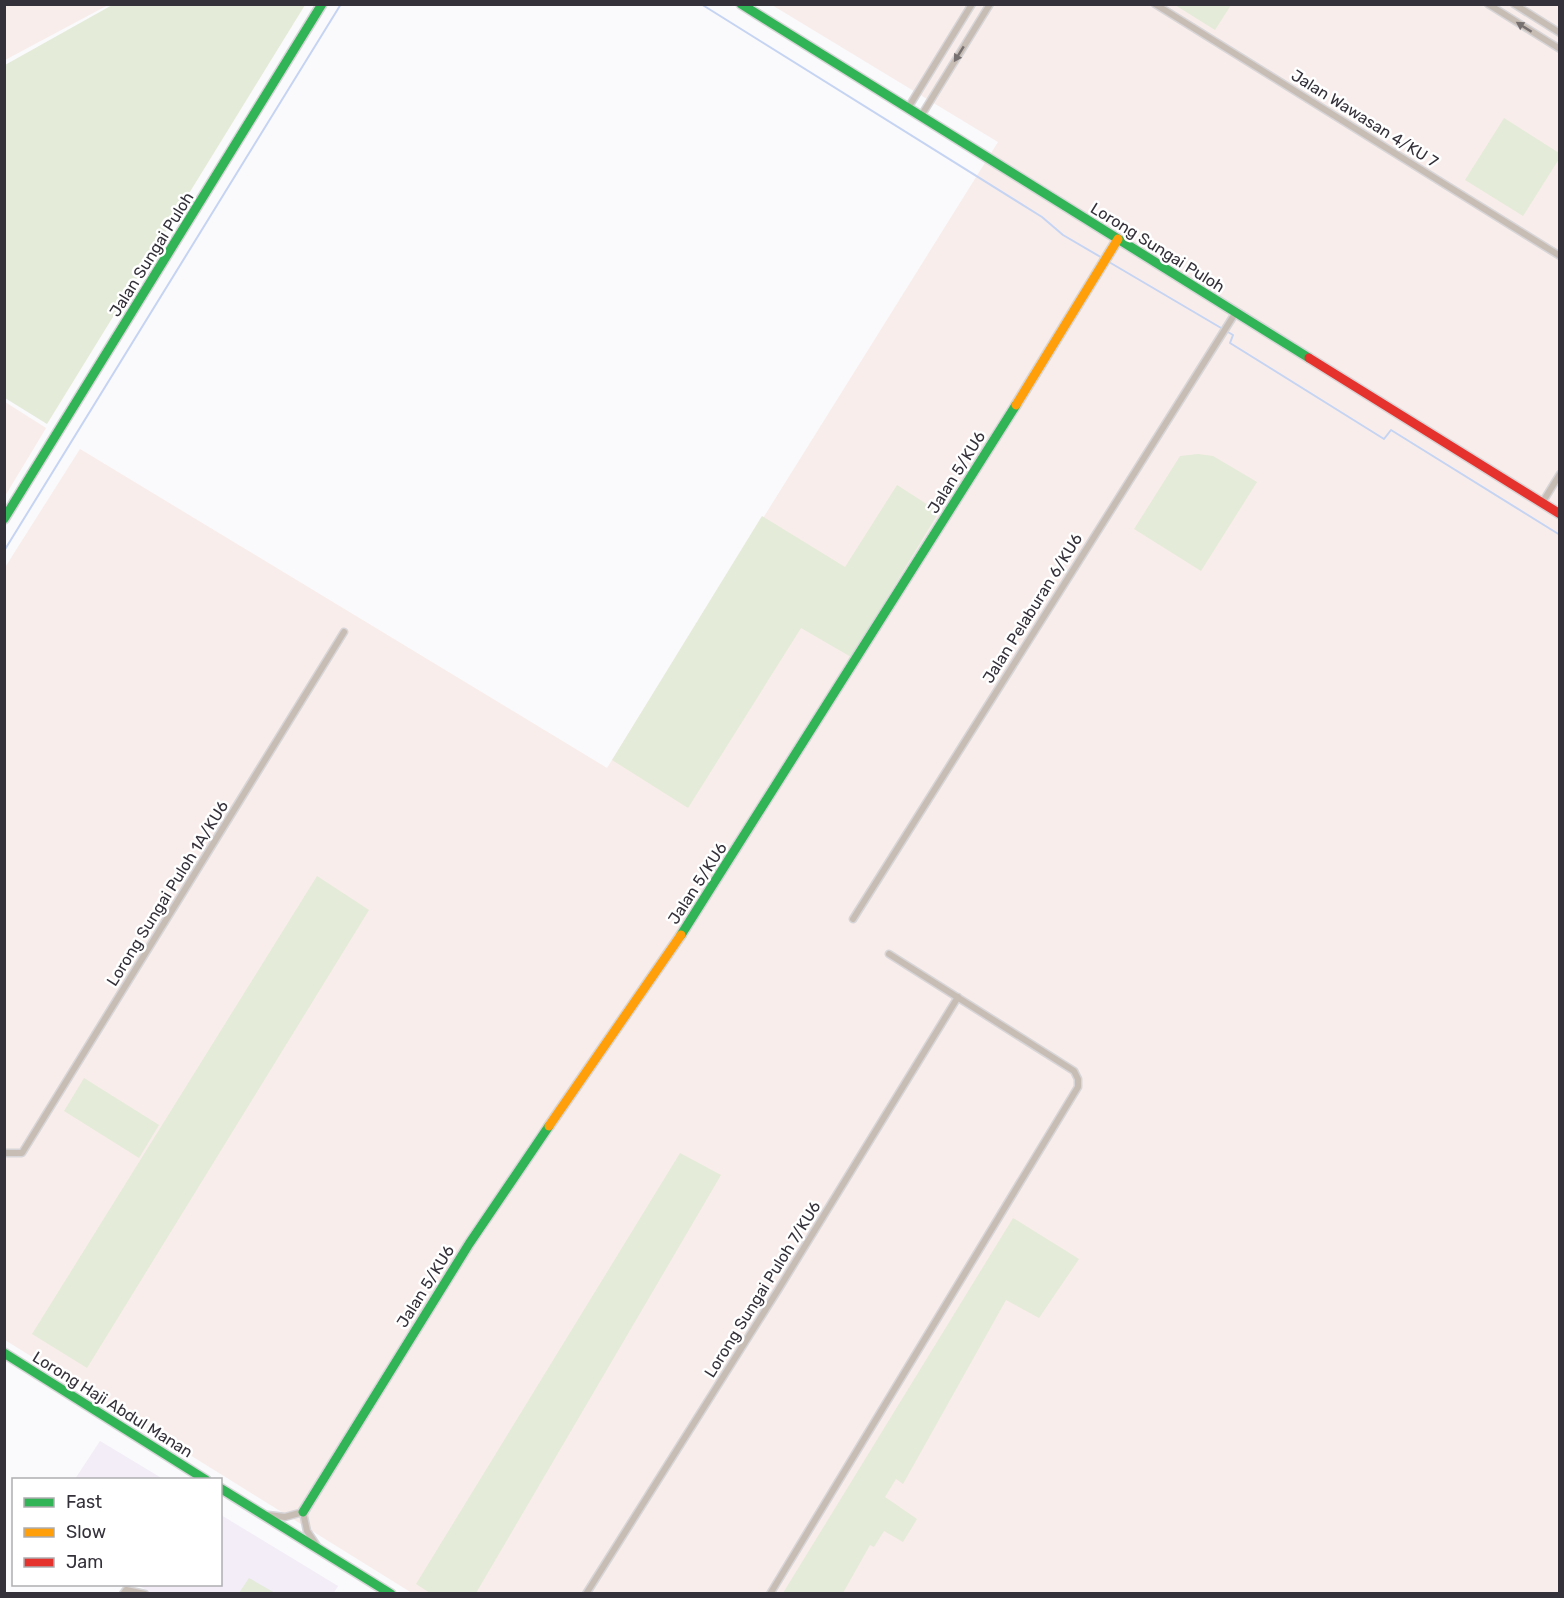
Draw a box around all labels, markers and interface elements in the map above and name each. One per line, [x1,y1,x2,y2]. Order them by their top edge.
one-way arrow [1516,21,1532,32]
one-way arrow [954,46,965,62]
street label: Jalan Wawasan 4/KU 7 [1288,65,1442,171]
street label: Jalan Sungai Puloh [105,188,197,320]
street label: Lorong Sungai Puloh [1087,198,1228,296]
street label: Jalan 5/KU6 [924,427,989,517]
street label: Jalan Pelaburan 6/KU6 [979,530,1086,687]
street label: Lorong Sungai Puloh 1A/KU6 [102,797,233,989]
street label: Jalan 5/KU6 [664,839,731,928]
street label: Lorong Sungai Puloh 7/KU6 [700,1197,825,1381]
street label: Jalan 5/KU6 [393,1241,458,1331]
street label: Lorong Haji Abdul Manan [29,1347,196,1462]
legend [12,1478,222,1586]
text: Fast [66,1491,102,1513]
text: Slow [66,1521,106,1543]
text: Jam [66,1551,103,1573]

